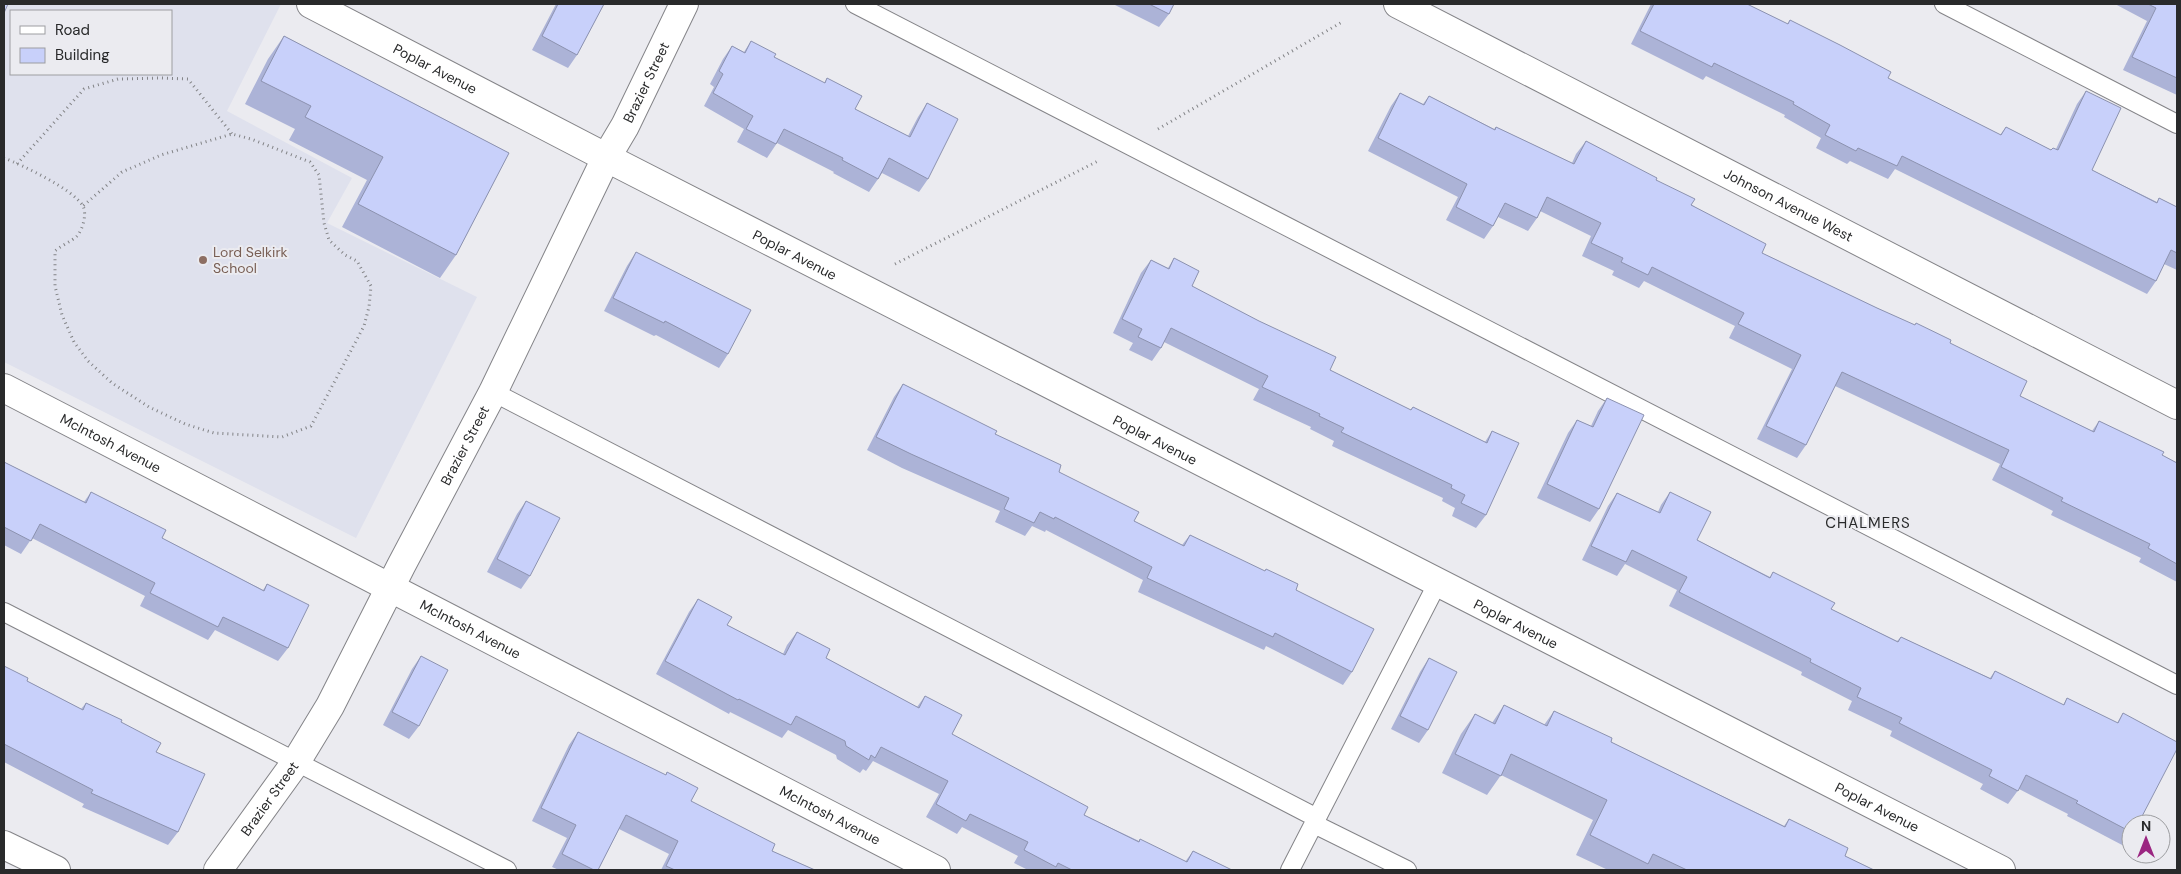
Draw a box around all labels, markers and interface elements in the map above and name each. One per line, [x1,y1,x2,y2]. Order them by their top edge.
legend [10,10,172,75]
text: Road [55,20,90,40]
street label: Poplar Avenue [390,39,480,98]
street label: Brazier Street [619,39,673,126]
text: Building [55,45,110,65]
street label: Johnson Avenue West [1721,164,1856,246]
street label: Poplar Avenue [750,226,840,284]
place label: Lord Selkirk School [213,243,288,277]
marker: Lord Selkirk School [197,254,209,266]
street label: Brazier Street [436,403,493,488]
street label: McIntosh Avenue [57,410,164,477]
street label: Poplar Avenue [1110,411,1200,469]
district label: CHALMERS [1825,513,1911,533]
street label: Poplar Avenue [1471,595,1561,653]
street label: McIntosh Avenue [417,596,524,663]
street label: Brazier Street [237,758,302,839]
street label: Poplar Avenue [1832,778,1922,836]
street label: McIntosh Avenue [777,782,884,849]
north arrow [2121,814,2171,864]
text: N [2141,817,2151,835]

